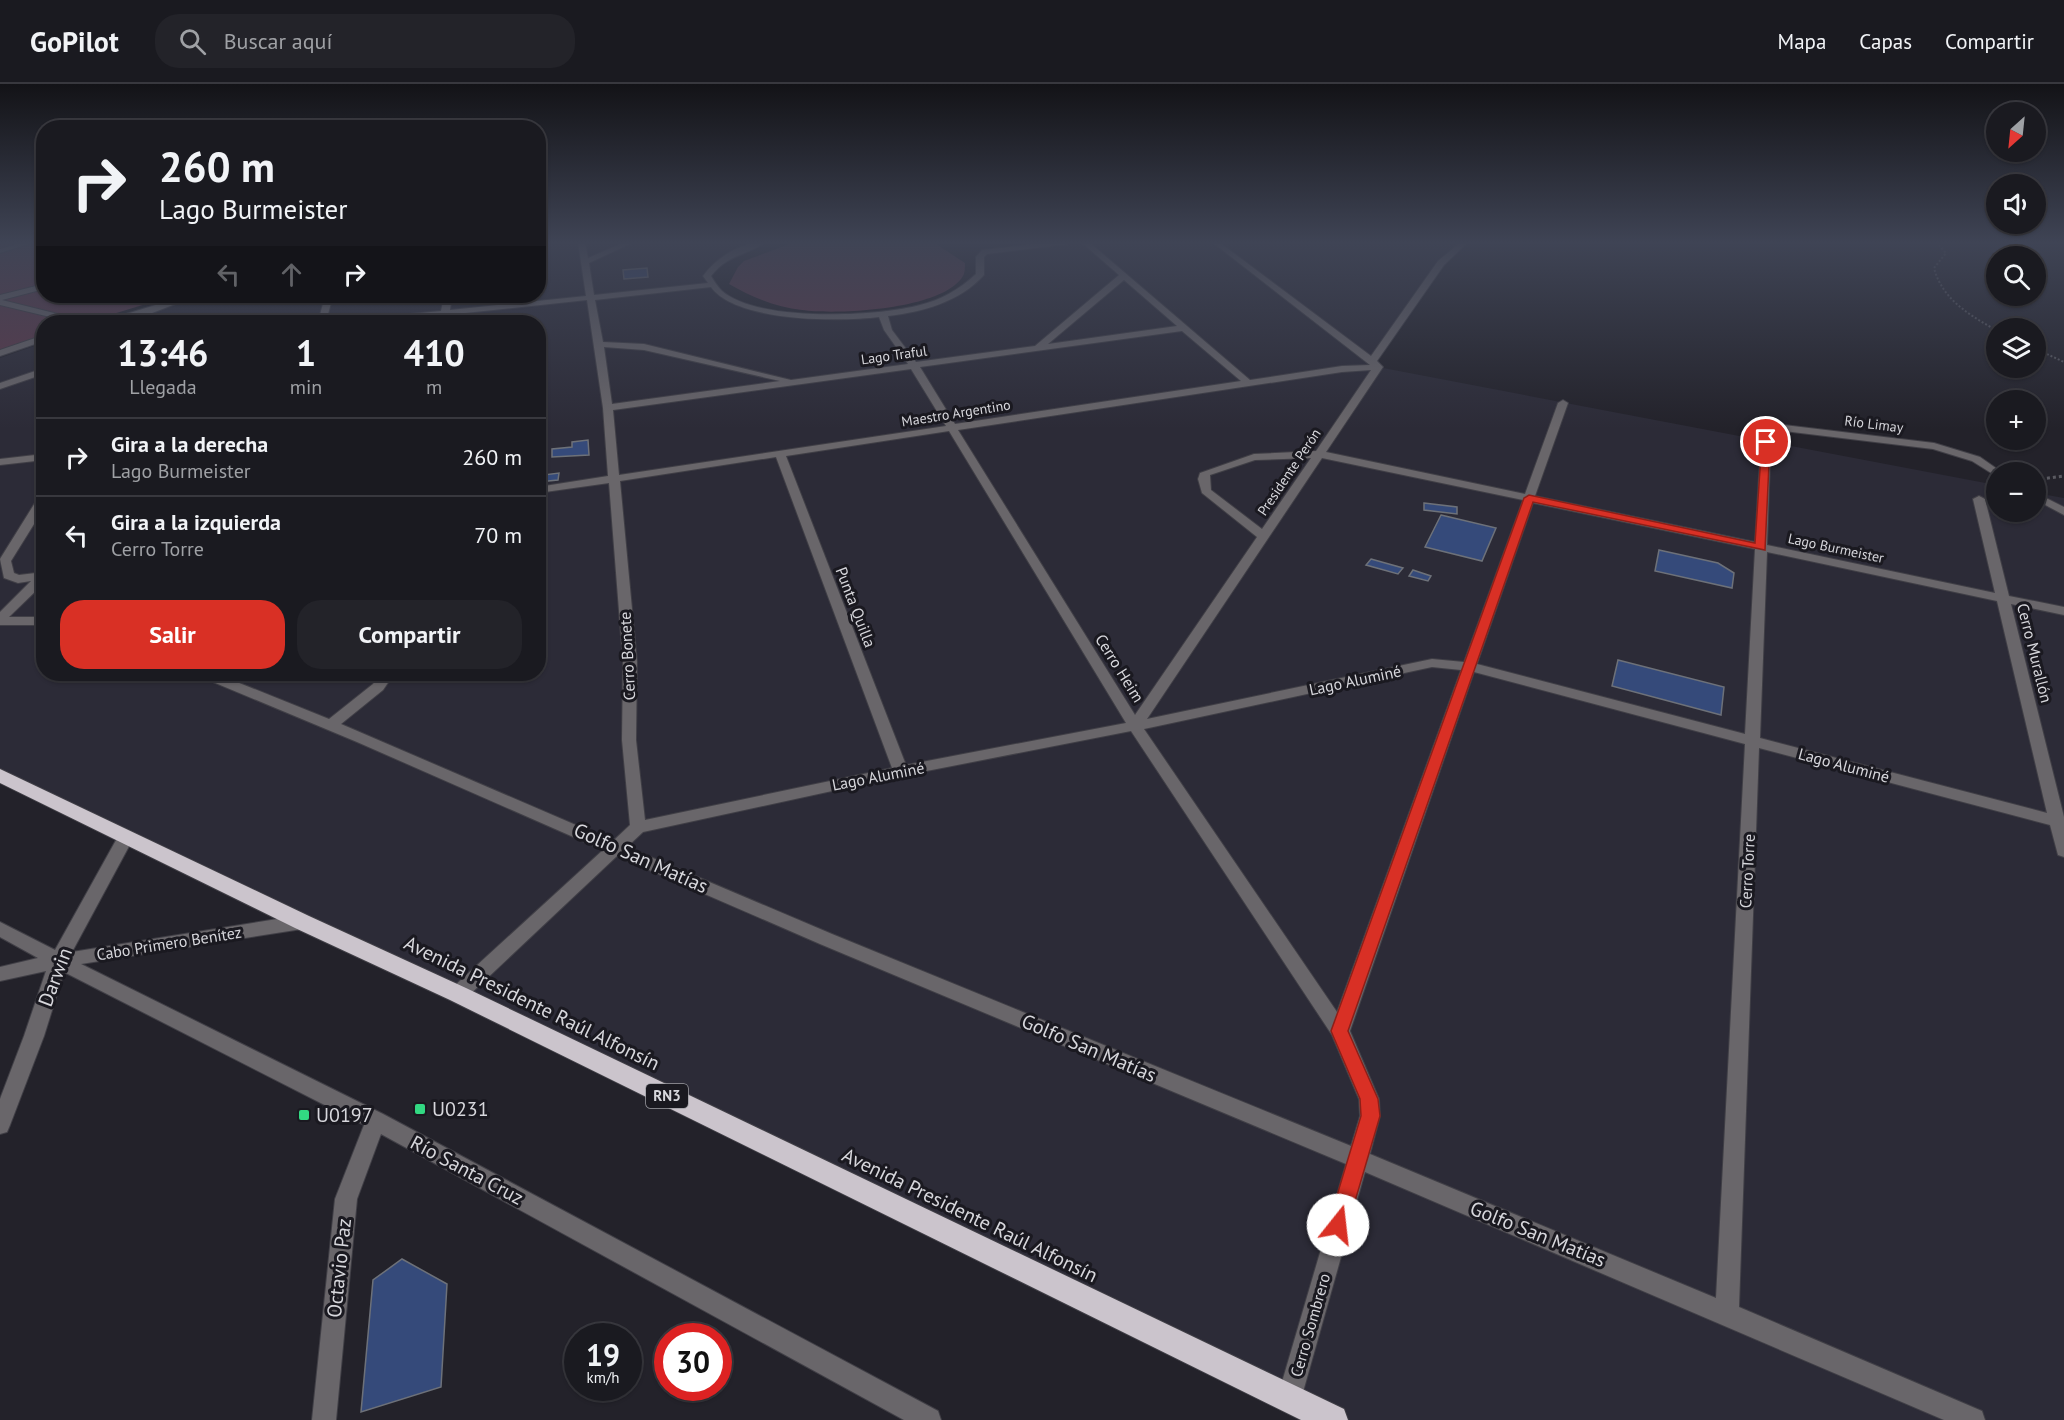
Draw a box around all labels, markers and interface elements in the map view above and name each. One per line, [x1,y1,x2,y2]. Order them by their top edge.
search box [155,14,575,68]
text: GoPilot [30,23,119,60]
icon: search [176,25,209,58]
text: Buscar aquí [224,27,332,55]
text: Mapa [1778,28,1826,55]
text: Capas [1859,28,1912,55]
text: Compartir [1945,28,2034,55]
north arrow [1986,102,2046,162]
map controls [1986,102,2046,522]
text: 260 m [159,139,275,194]
icon: right [60,144,138,222]
button: sound [1986,174,2046,234]
text: Lago Burmeister [159,192,348,226]
button: search [1986,246,2046,306]
icon: left [212,258,245,291]
icon: ahead [275,258,308,291]
icon: right [338,258,371,291]
button: layers [1986,318,2046,378]
text: 13:46 [117,329,209,376]
text: 1 [296,329,316,376]
text: 410 [404,329,465,376]
street label: Lago Traful [860,341,928,369]
text: Llegada [129,374,197,400]
text: min [290,374,322,400]
text: m [426,374,442,400]
button: + [1986,390,2046,450]
street label: Maestro Argentino [900,395,1012,431]
street label: Río Limay [1844,411,1905,437]
pin [1740,416,1791,467]
street label: Presidente Perón [1253,425,1325,519]
icon: arrive [1749,425,1782,458]
text: Gira a la derecha [111,430,268,458]
icon: right [60,441,93,474]
text: 260 m [462,443,522,471]
text: Lago Burmeister [111,458,251,484]
button: − [1986,462,2046,522]
text: Gira a la izquierda [111,508,281,536]
icon: left [60,519,93,552]
text: 70 m [474,521,522,549]
street label: Lago Burmeister [1786,529,1886,567]
text: Cerro Torre [111,536,204,562]
street label: Punta Quilla [832,564,880,650]
button: Salir [60,600,285,669]
button: Compartir [297,600,522,669]
street label: Cerro Murallón [2013,601,2057,705]
street label: Cerro Bonete [615,611,639,701]
street label: Cerro Heim [1091,630,1149,706]
street label: Lago Aluminé [1307,660,1403,700]
street label: Lago Aluminé [1796,743,1892,787]
street label: Lago Aluminé [830,757,926,795]
street label: Golfo San Matías [570,817,712,899]
street label: Cerro Torre [1735,833,1759,909]
street label: Cabo Primero Benítez [95,922,243,964]
street label: Avenida Presidente Raúl Alfonsín [400,930,664,1076]
street label: Darwin [32,944,78,1010]
street label: Golfo San Matías [1018,1008,1160,1088]
road number: RN3 [646,1084,688,1108]
place label: U0231 [432,1096,489,1122]
place label: U0197 [316,1102,373,1128]
marker: U0231 [413,1102,427,1116]
marker: U0197 [297,1108,311,1122]
street label: Río Santa Cruz [406,1129,528,1211]
street label: Avenida Presidente Raúl Alfonsín [838,1142,1102,1288]
position arrow [1306,1193,1370,1257]
street label: Golfo San Matías [1466,1195,1610,1273]
street label: Octavio Paz [321,1217,357,1319]
street label: Cerro Sombrero [1286,1271,1334,1379]
speed limit sign: 30 [654,1323,732,1401]
text: 19 [586,1335,620,1374]
text: km/h [587,1368,619,1387]

